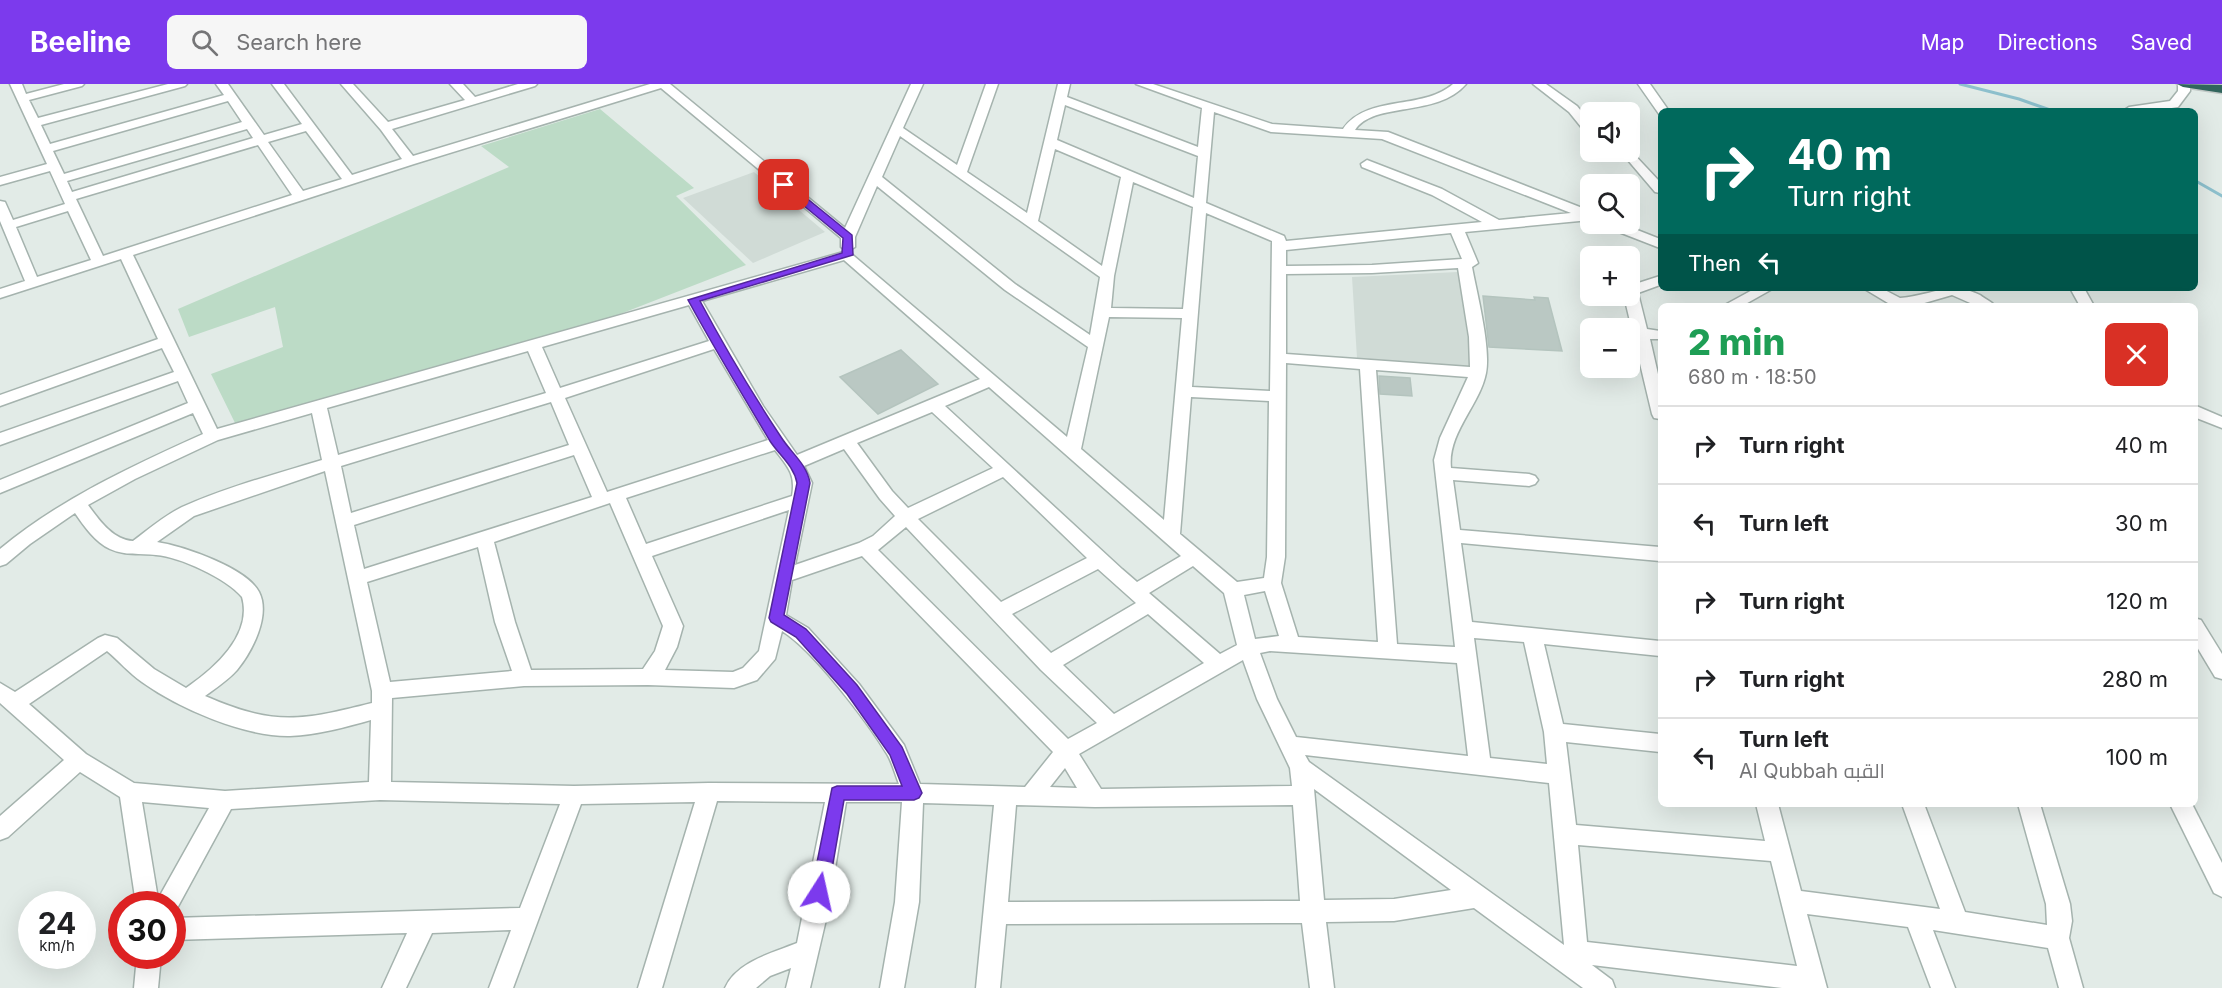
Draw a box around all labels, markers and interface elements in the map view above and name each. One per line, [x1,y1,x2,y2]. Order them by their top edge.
search box [167,15,587,69]
text: Beeline [30,25,131,59]
icon: search [188,26,221,59]
text: Search here [236,29,362,55]
text: Map [1921,30,1964,55]
text: Directions [1997,30,2098,55]
text: Saved [2131,30,2192,55]
map controls [1580,102,1640,378]
button: sound [1580,102,1640,162]
text: 40 m [1787,129,1892,180]
icon: right [1688,132,1766,210]
pin [758,159,809,210]
icon: arrive [767,168,800,201]
button: search [1580,174,1640,234]
text: Turn right [1787,180,1911,213]
button: + [1580,246,1640,306]
icon: left [1753,246,1786,279]
text: Then [1688,250,1741,276]
button: − [1580,318,1640,378]
text: 2 min [1688,320,1785,364]
button: close [2105,323,2168,386]
text: 680 m · 18:50 [1688,365,1817,389]
icon: right [1688,429,1721,462]
text: Turn right [1739,432,1845,458]
text: 40 m [2114,432,2168,458]
icon: left [1688,507,1721,540]
text: Turn left [1739,510,1829,536]
text: 30 m [2115,510,2168,536]
icon: right [1688,585,1721,618]
text: Turn right [1739,588,1845,614]
text: 120 m [2106,588,2168,614]
icon: right [1688,663,1721,696]
text: Turn right [1739,666,1845,692]
text: 280 m [2102,666,2168,692]
text: Turn left [1739,726,1829,752]
icon: left [1688,741,1721,774]
text: 100 m [2106,744,2168,770]
text: Al Qubbah القبه [1739,759,1885,783]
position arrow [787,860,851,924]
speed limit sign: 30 [108,891,186,969]
text: 24 [38,905,76,941]
text: km/h [39,936,75,955]

